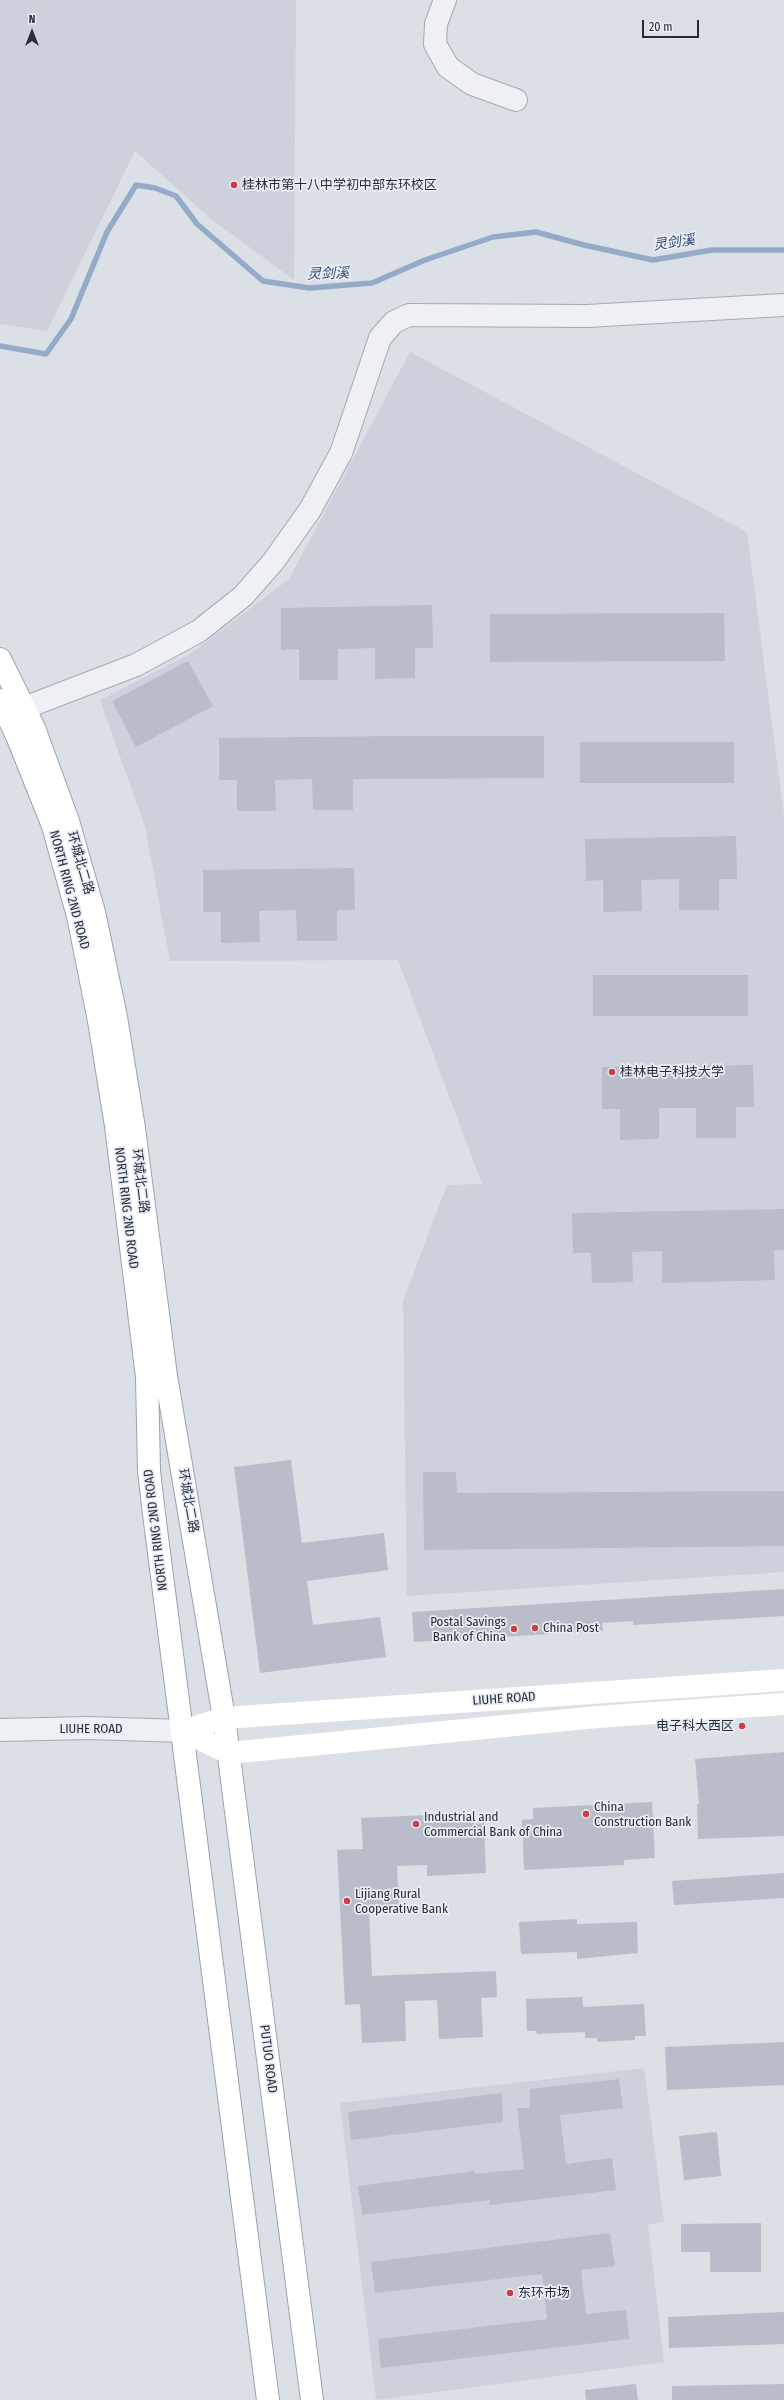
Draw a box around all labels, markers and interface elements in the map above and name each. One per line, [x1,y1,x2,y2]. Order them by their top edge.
north arrow [12,12,52,52]
scale bar [644,12,701,38]
text: N [29,13,35,26]
text: 20 m [649,20,673,34]
place label: 桂林市第十八中学初中部东环校区 [242,177,437,193]
marker: 桂林市第十八中学初中部东环校区 [229,180,239,190]
water label: 灵剑溪 [652,232,696,254]
water label: 灵剑溪 [307,265,349,283]
street label: NORTH RING 2ND ROAD [46,829,92,951]
street label: 环城北二路 [64,830,96,896]
place label: 桂林电子科技大学 [620,1064,724,1080]
marker: 桂林电子科技大学 [607,1067,617,1077]
street label: NORTH RING 2ND ROAD [111,1146,141,1270]
street label: 环城北二路 [128,1148,152,1214]
street label: NORTH RING 2ND ROAD [141,1468,171,1592]
street label: 环城北二路 [175,1468,201,1534]
place label: Postal Savings Bank of China [430,1614,506,1645]
place label: China Post [543,1620,599,1636]
marker: China Post [530,1623,540,1633]
marker: Postal Savings Bank of China [509,1624,519,1634]
street label: LIUHE ROAD [472,1689,536,1709]
place label: 电子科大西区 [656,1718,734,1734]
street label: LIUHE ROAD [59,1721,123,1737]
marker: 电子科大西区 [737,1721,747,1731]
place label: China Construction Bank [594,1799,691,1830]
place label: Industrial and Commercial Bank of China [424,1809,562,1840]
marker: China Construction Bank [581,1809,591,1819]
marker: Industrial and Commercial Bank of China [411,1819,421,1829]
place label: Lijiang Rural Cooperative Bank [355,1886,448,1917]
marker: Lijiang Rural Cooperative Bank [342,1896,352,1906]
street label: PUTUO ROAD [256,2024,280,2094]
place label: 东环市场 [518,2285,570,2301]
marker: 东环市场 [505,2288,515,2298]

